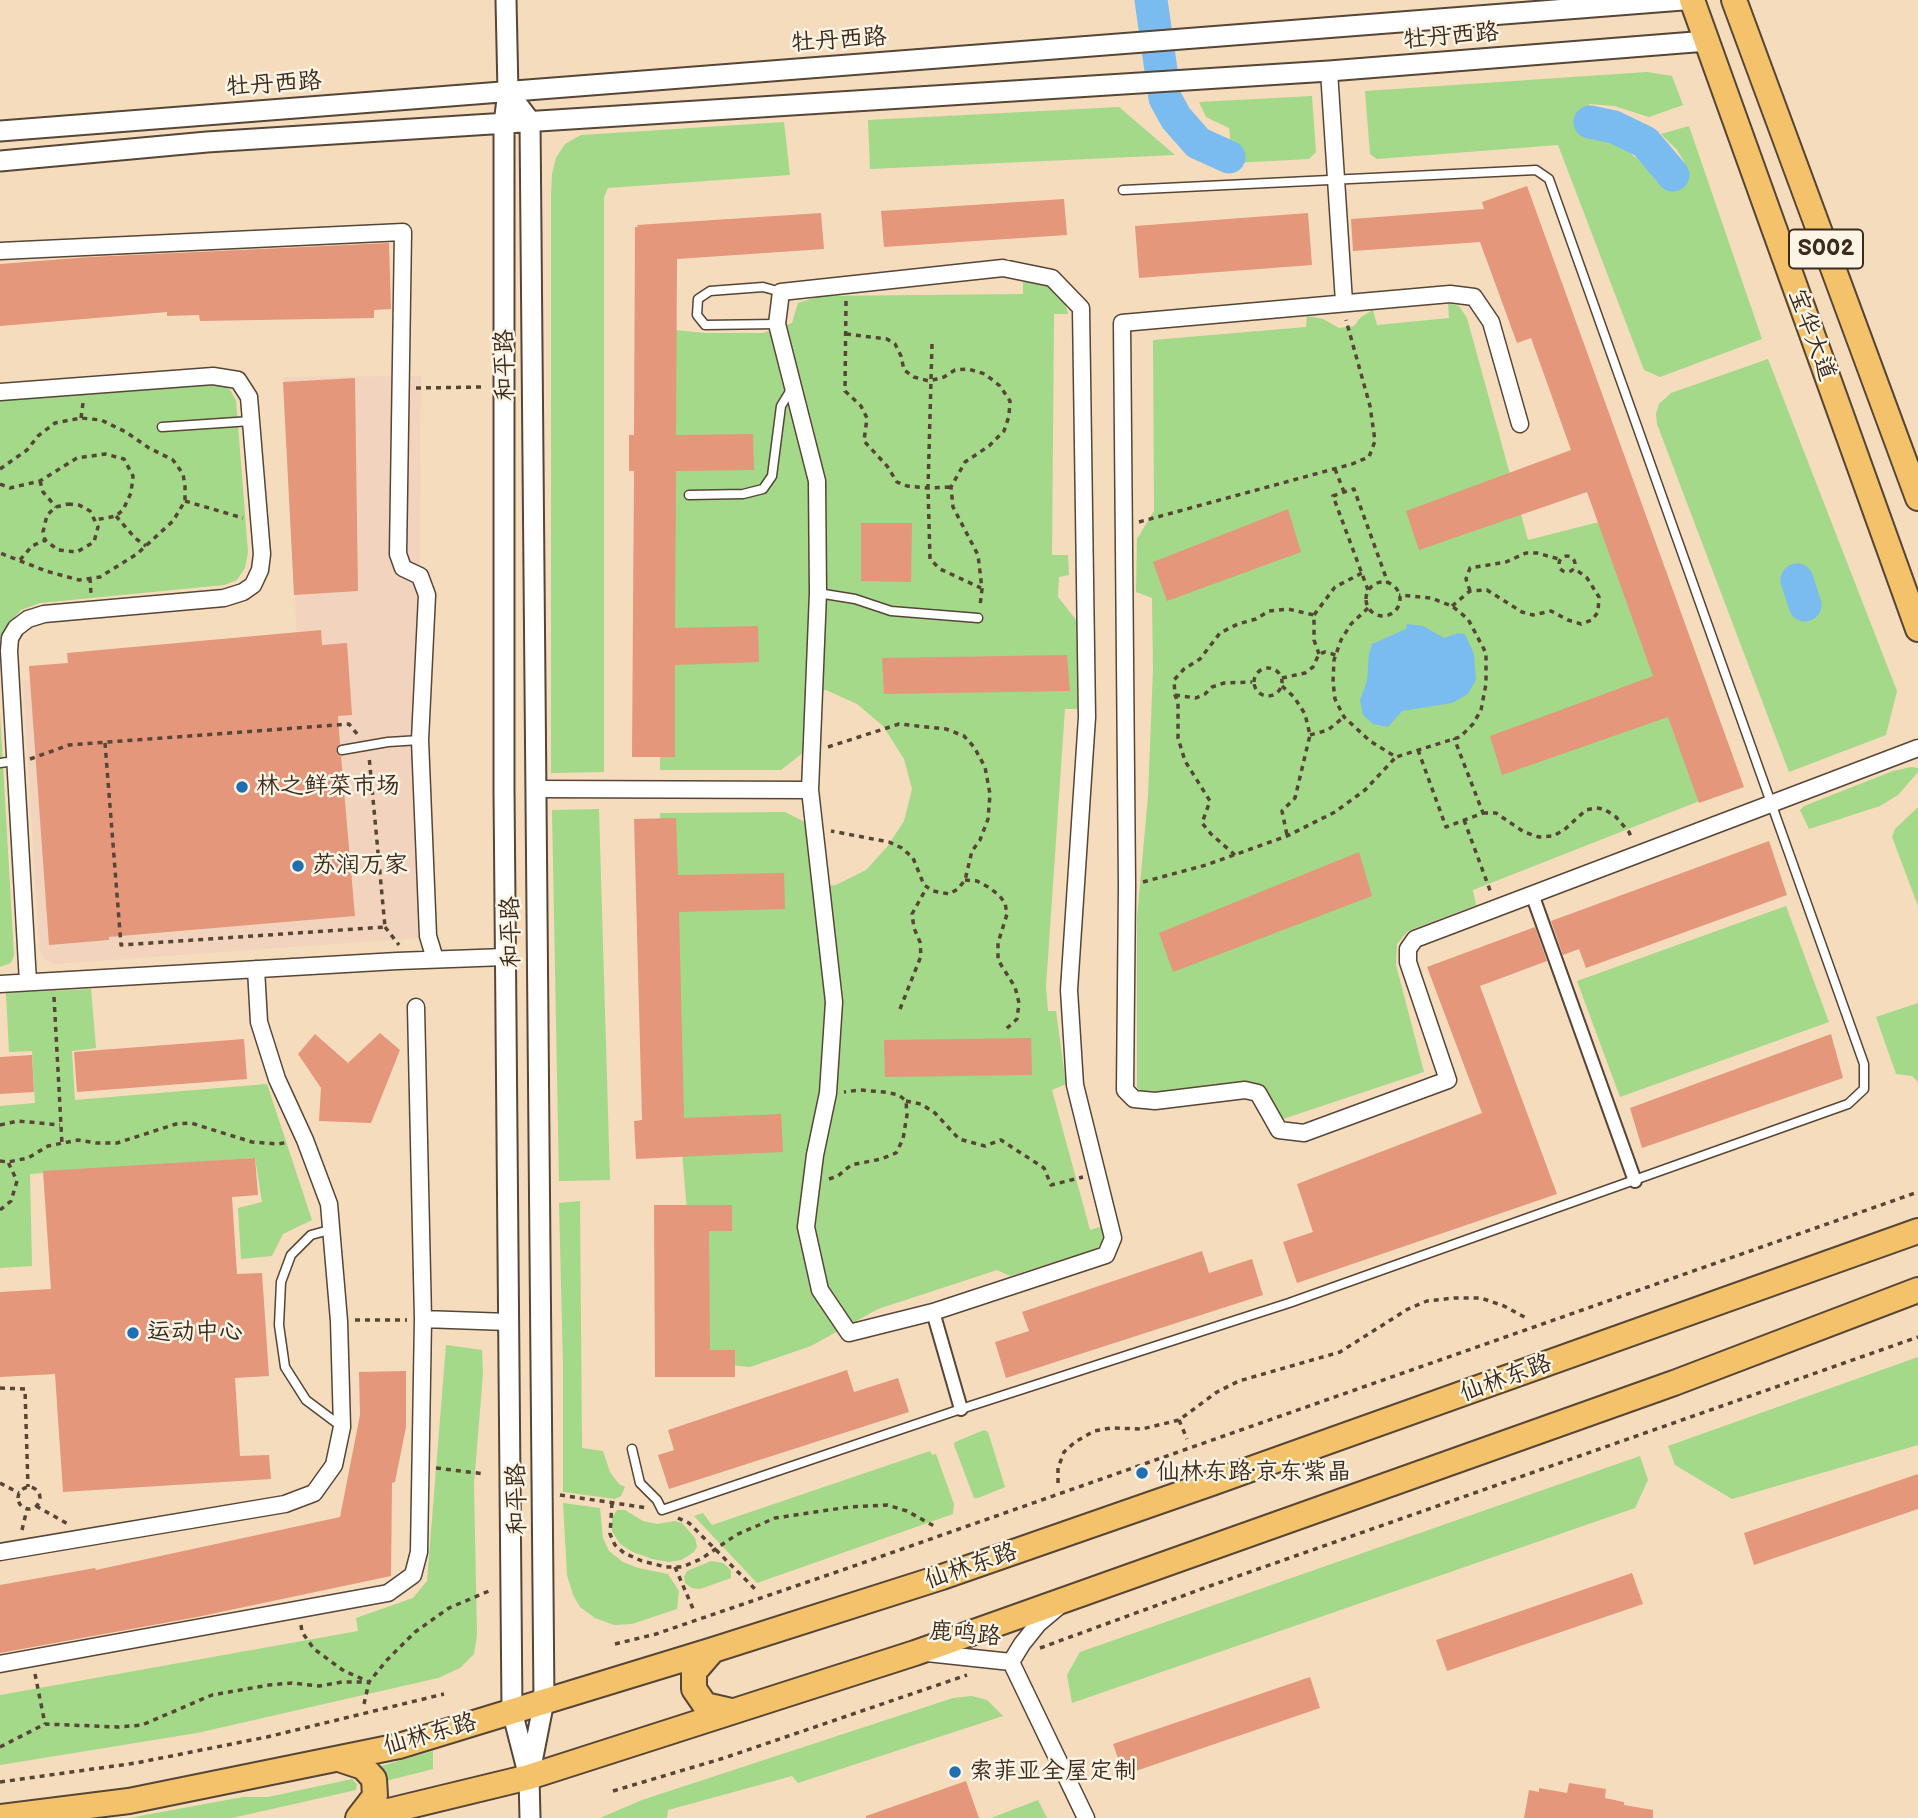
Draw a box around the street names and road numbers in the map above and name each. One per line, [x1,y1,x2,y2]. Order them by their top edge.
street label: 牡丹西路 [1402,18,1500,56]
street label: 牡丹西路 [790,23,888,59]
street label: 牡丹西路 [225,67,323,103]
road number: S002 [1789,230,1863,268]
street label: 宝华大道 [1781,285,1841,385]
street label: 和平路 [491,329,521,401]
street label: 和平路 [497,896,527,968]
street label: 仙林东路 [1456,1349,1556,1409]
street label: 和平路 [503,1463,533,1535]
street label: 仙林东路 [921,1538,1021,1596]
street label: 鹿鸣路 [928,1618,1002,1652]
street label: 仙林东路 [380,1708,480,1762]

